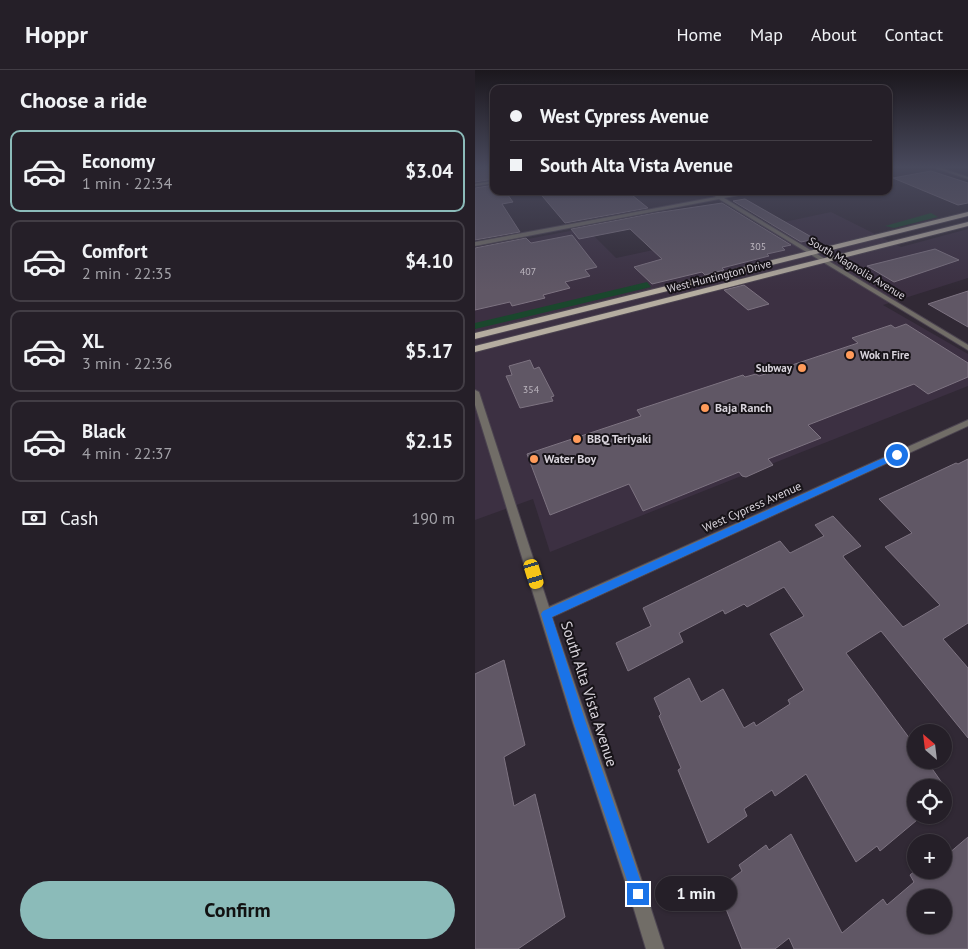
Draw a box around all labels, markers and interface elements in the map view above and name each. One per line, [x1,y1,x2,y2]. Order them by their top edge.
text: Hoppr [25,19,88,50]
text: Home [676,23,722,46]
text: Map [750,23,783,46]
text: About [811,23,857,46]
text: Contact [885,23,943,46]
text: Choose a ride [20,86,147,114]
text: West Cypress Avenue [540,104,709,128]
icon: car [22,149,67,194]
text: Economy [82,149,155,173]
text: South Alta Vista Avenue [540,153,733,177]
text: $3.04 [405,159,453,183]
text: 1 min · 22:34 [82,173,172,193]
street label: South Magnolia Avenue [806,233,908,303]
icon: car [22,239,67,284]
text: Comfort [82,239,148,263]
house number: 305 [750,240,766,253]
text: $4.10 [405,249,453,273]
street label: West Huntington Drive [666,256,773,296]
text: 2 min · 22:35 [82,263,172,283]
house number: 407 [520,265,536,278]
icon: car [22,329,67,374]
text: XL [82,329,104,353]
text: $5.17 [405,339,453,363]
place label: Wok n Fire [860,348,910,362]
marker: Wok n Fire [844,349,856,361]
text: 3 min · 22:36 [82,353,172,373]
place label: Subway [756,361,793,375]
marker: Subway [796,362,808,374]
house number: 354 [523,383,540,396]
place label: Baja Ranch [715,400,772,415]
marker: Baja Ranch [699,402,711,414]
icon: car [22,419,67,464]
text: Black [82,419,126,443]
text: $2.15 [405,429,453,453]
place label: BBQ Teriyaki [587,431,651,446]
marker: BBQ Teriyaki [571,433,583,445]
text: 4 min · 22:37 [82,443,172,463]
route start [886,444,908,466]
place label: Water Boy [544,451,597,466]
marker: Water Boy [528,453,540,465]
street label: West Cypress Avenue [700,478,804,535]
icon: cash [20,504,48,532]
text: Cash [60,506,98,530]
text: 190 m [412,508,455,528]
car [522,557,545,591]
street label: South Alta Vista Avenue [557,619,622,769]
north arrow [907,724,953,769]
map controls [907,724,952,934]
button: locate [907,779,952,824]
button: + [907,834,952,879]
callout: 1 min [655,876,738,912]
button: Confirm [20,881,455,939]
route end [627,883,649,905]
text: 1 min [676,883,716,903]
button: − [907,889,952,934]

